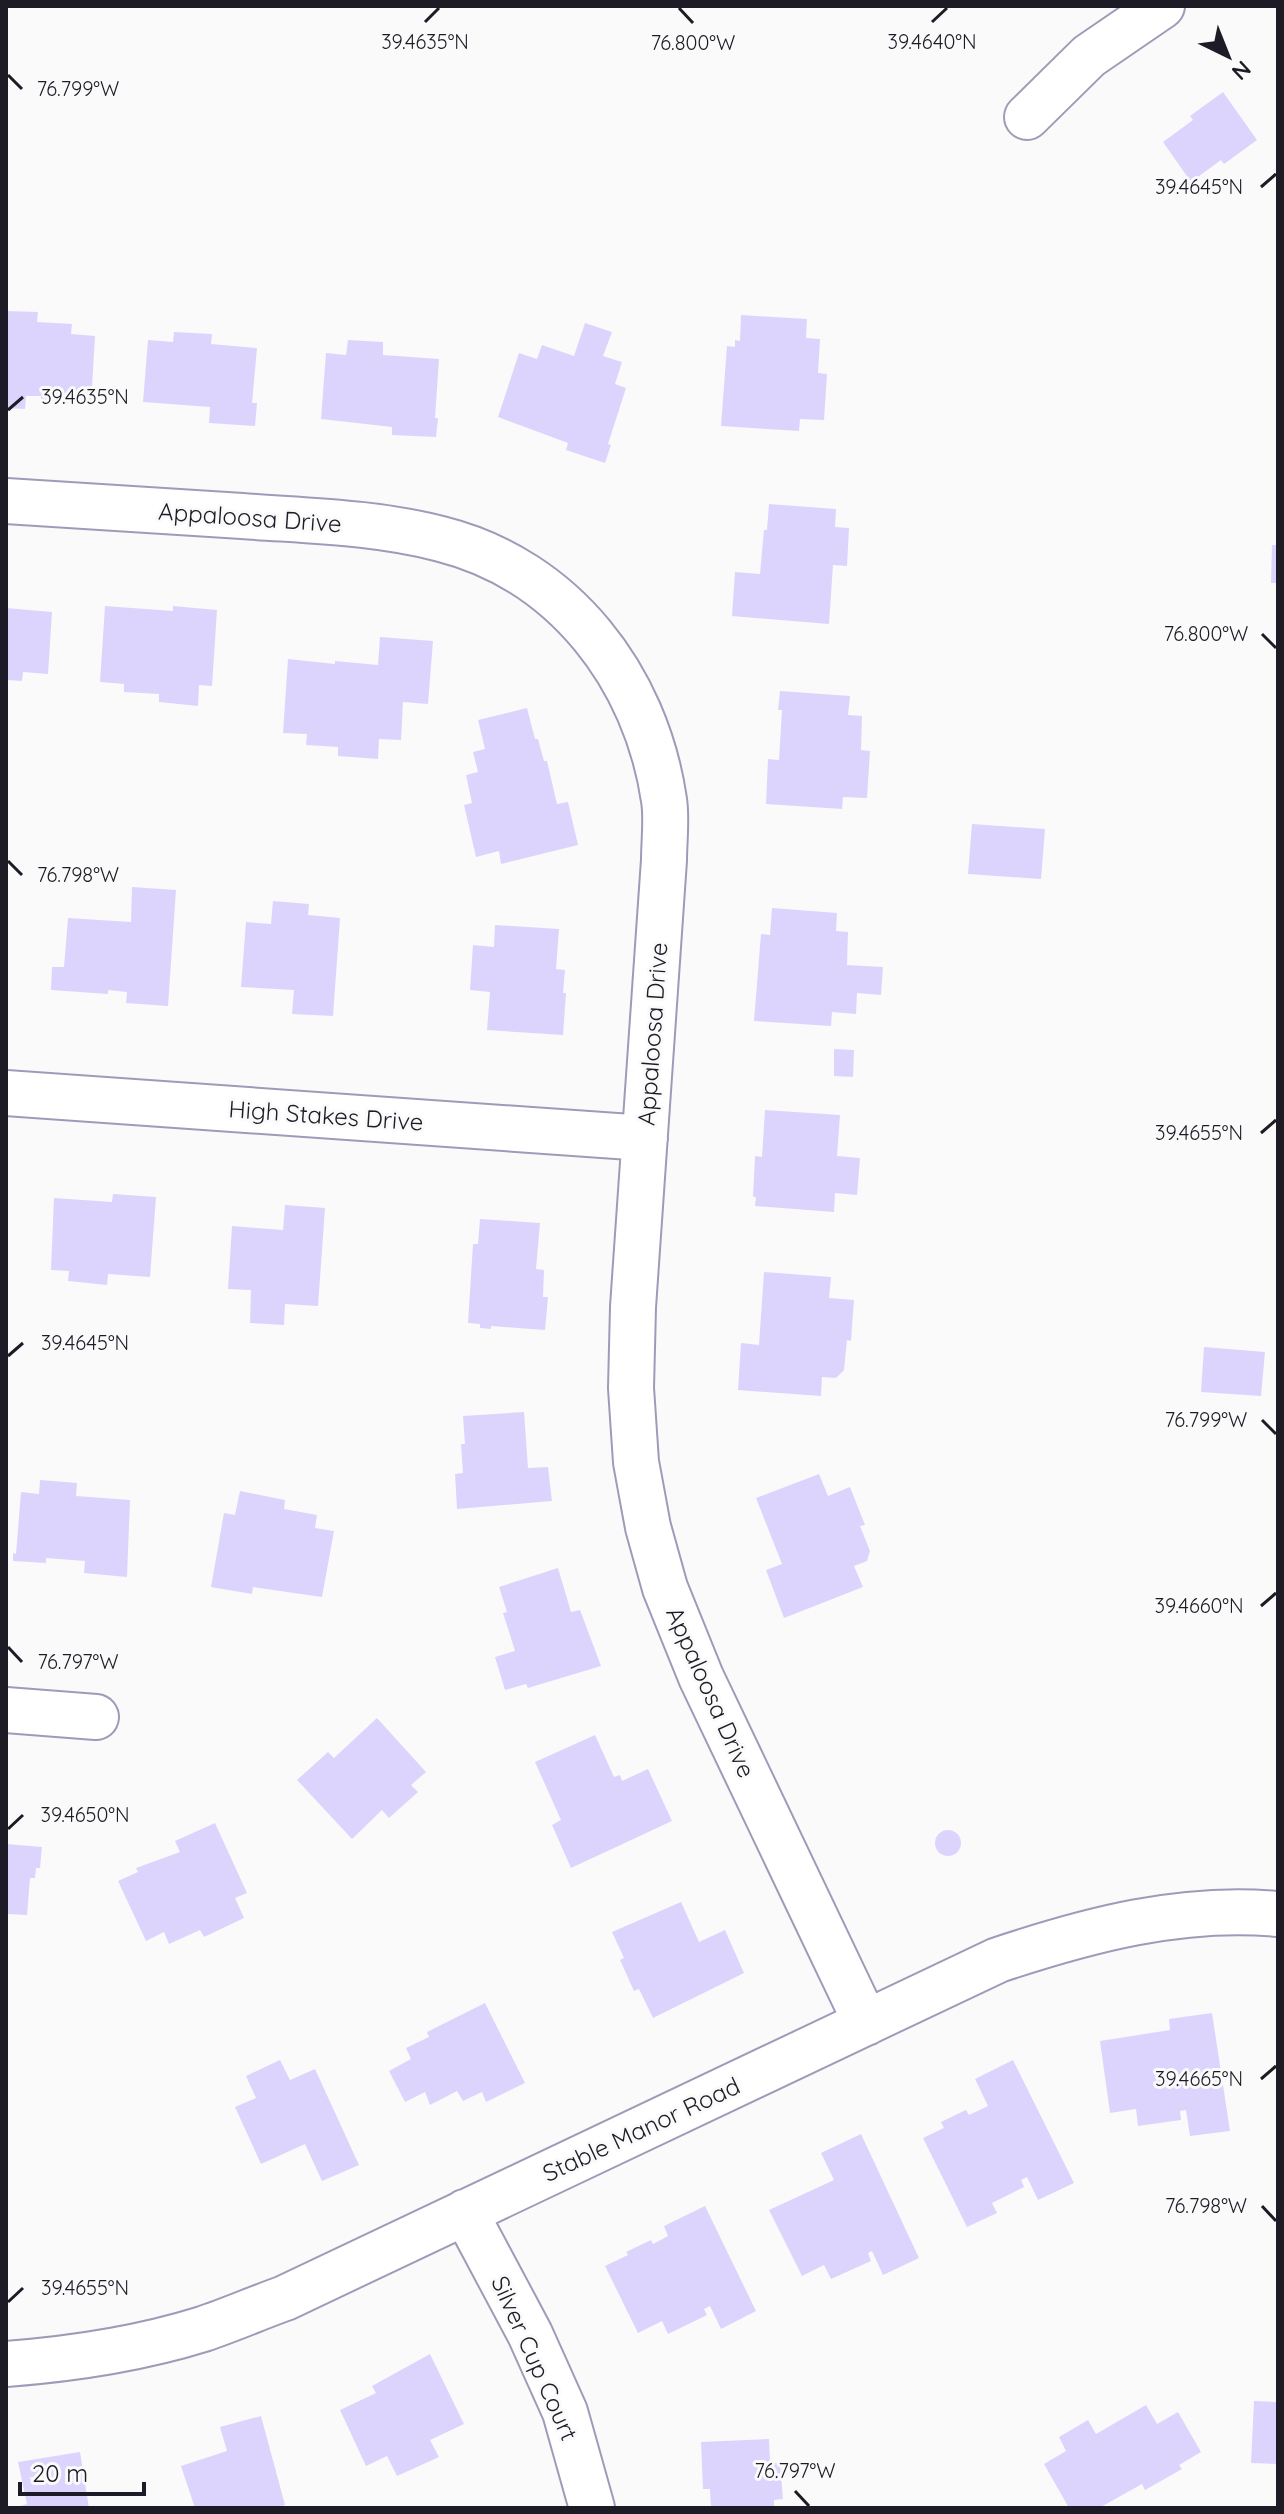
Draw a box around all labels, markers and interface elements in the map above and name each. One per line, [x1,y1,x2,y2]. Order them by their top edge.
north arrow [1188,16,1268,96]
text: 39.4635°N [381,29,469,54]
text: 39.4640°N [887,29,977,54]
text: 76.800°W [651,30,735,55]
text: N [1226,55,1257,86]
text: 76.799°W [37,76,119,101]
text: 39.4645°N [1155,174,1243,199]
text: 39.4635°N [41,384,129,409]
street label: Appaloosa Drive [157,496,343,538]
text: 76.800°W [1164,621,1248,646]
text: 76.798°W [37,862,119,887]
street label: Appaloosa Drive [631,941,673,1127]
street label: High Stakes Drive [228,1093,424,1137]
text: 39.4655°N [1155,1120,1243,1145]
text: 39.4645°N [41,1330,129,1355]
text: 76.799°W [1165,1407,1247,1432]
text: 39.4660°N [1154,1593,1244,1618]
street label: Appaloosa Drive [660,1602,762,1782]
text: 76.797°W [37,1649,119,1674]
text: 39.4650°N [40,1802,130,1827]
text: 39.4665°N [1155,2066,1243,2091]
street label: Stable Manor Road [538,2070,744,2188]
text: 76.798°W [1165,2193,1247,2218]
street label: Silver Cup Court [485,2271,585,2445]
text: 39.4655°N [41,2275,129,2300]
scale bar [20,2446,144,2496]
text: 20 m [32,2458,88,2488]
text: 76.797°W [754,2458,836,2483]

